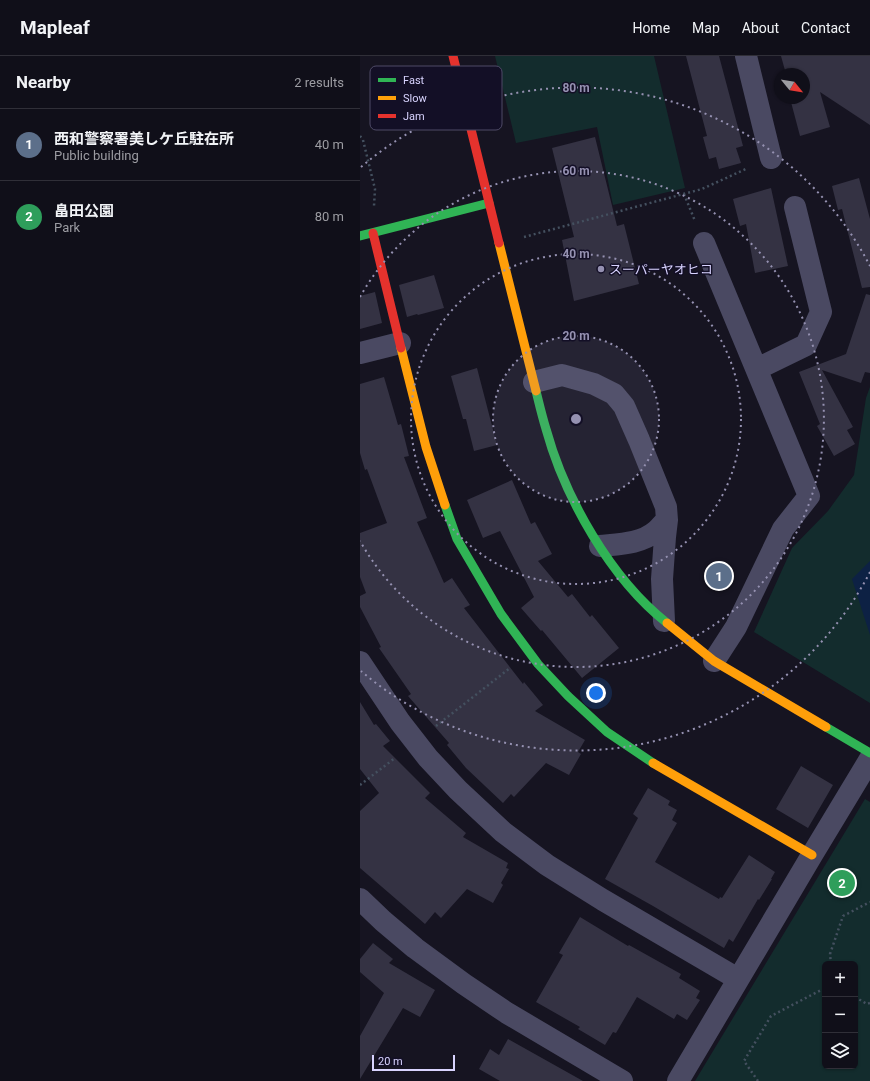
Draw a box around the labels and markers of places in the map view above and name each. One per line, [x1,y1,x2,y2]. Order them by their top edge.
place label: スーパーヤオヒコ [609,262,713,277]
marker: スーパーヤオヒコ [596,264,606,274]
centre of rings [569,412,583,426]
pin: 1 [706,561,732,591]
pin: 2 [829,868,855,898]

